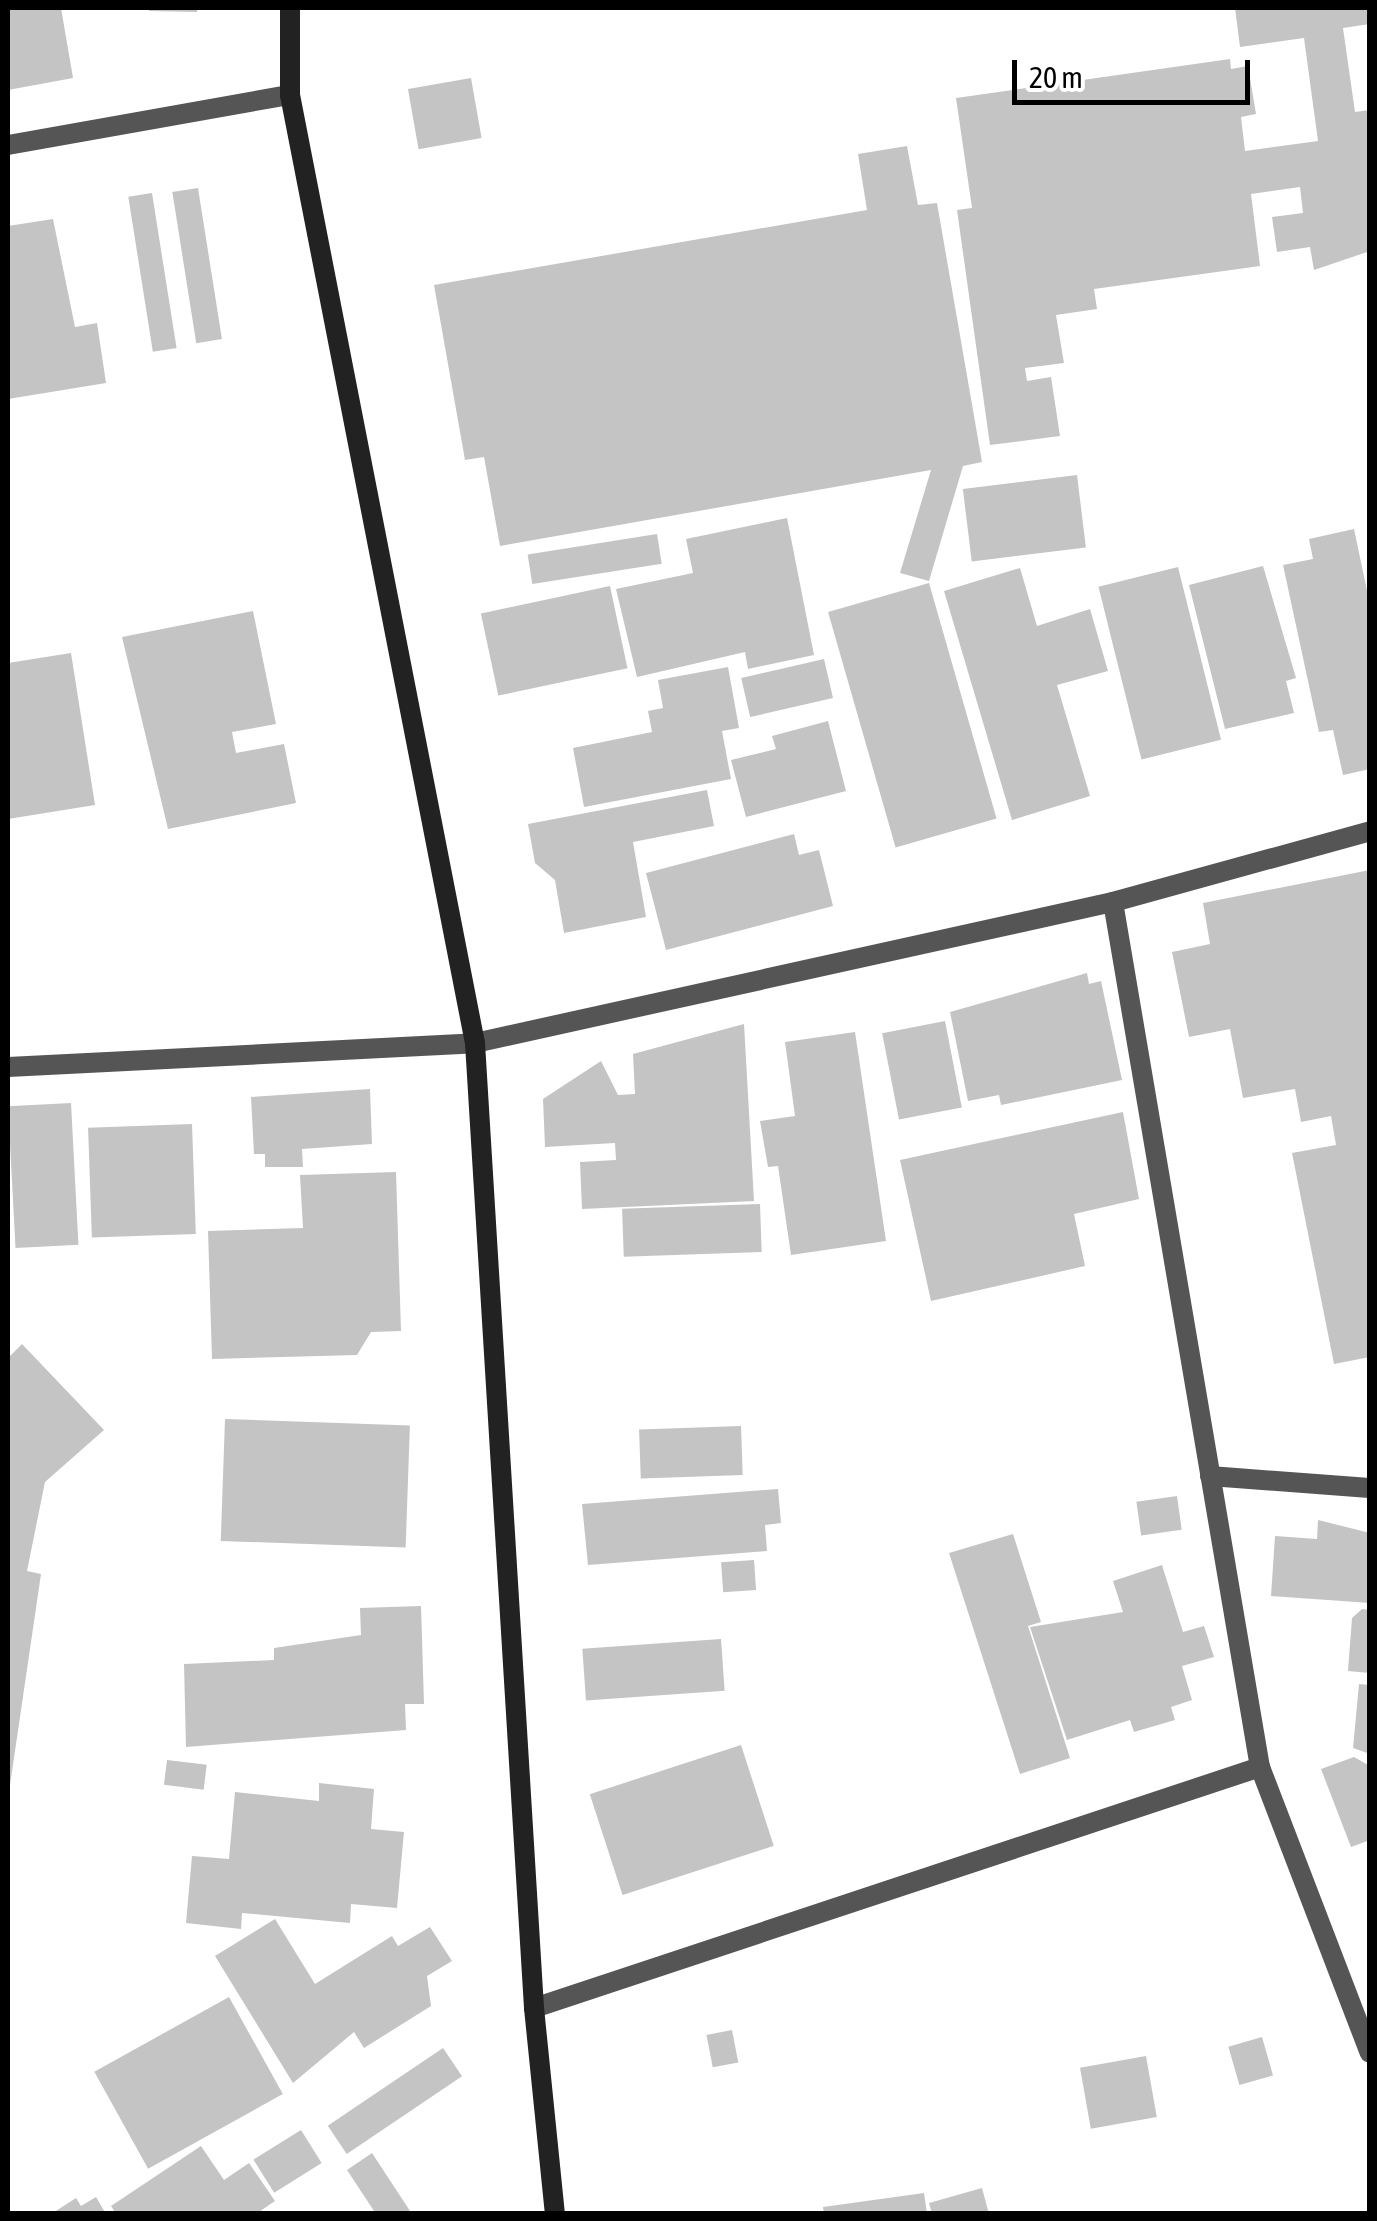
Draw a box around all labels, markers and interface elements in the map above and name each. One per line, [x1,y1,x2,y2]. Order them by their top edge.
scale bar [1017,40,1254,102]
text: 20 m [1029,60,1083,94]

